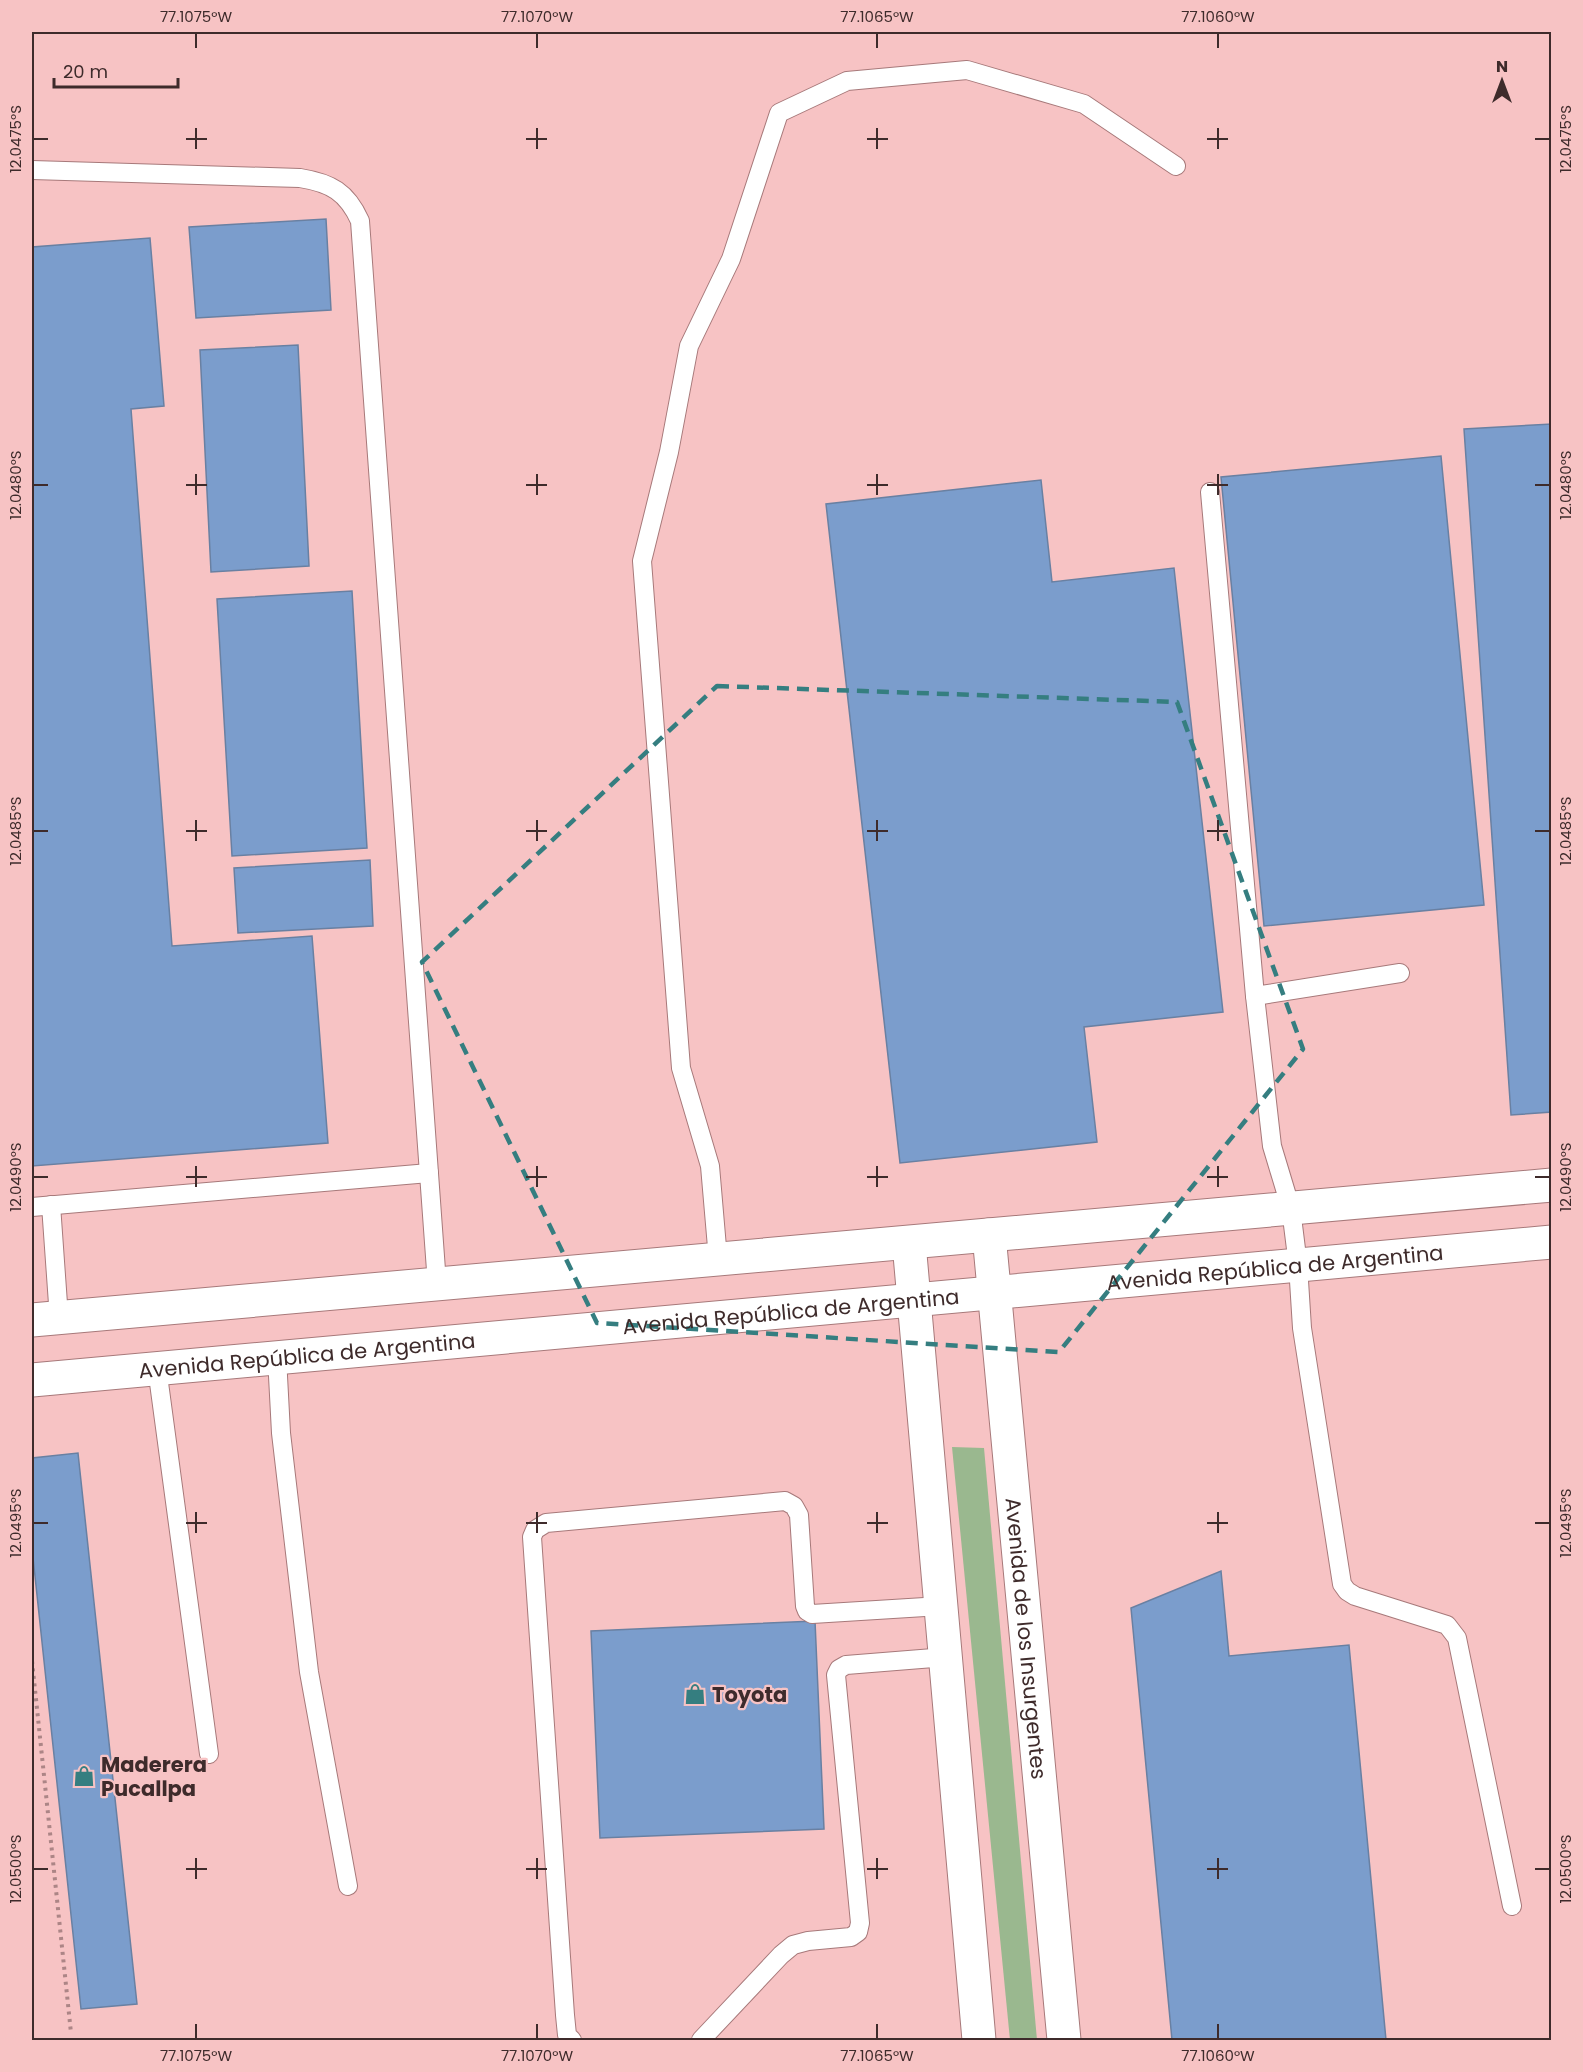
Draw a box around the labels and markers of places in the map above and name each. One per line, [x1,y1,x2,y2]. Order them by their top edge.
place label: Toyota [712,1680,787,1709]
shop icon: Toyota [683,1682,707,1706]
place label: Maderera Pucallpa [101,1750,207,1803]
shop icon: Maderera Pucallpa [72,1764,96,1788]

